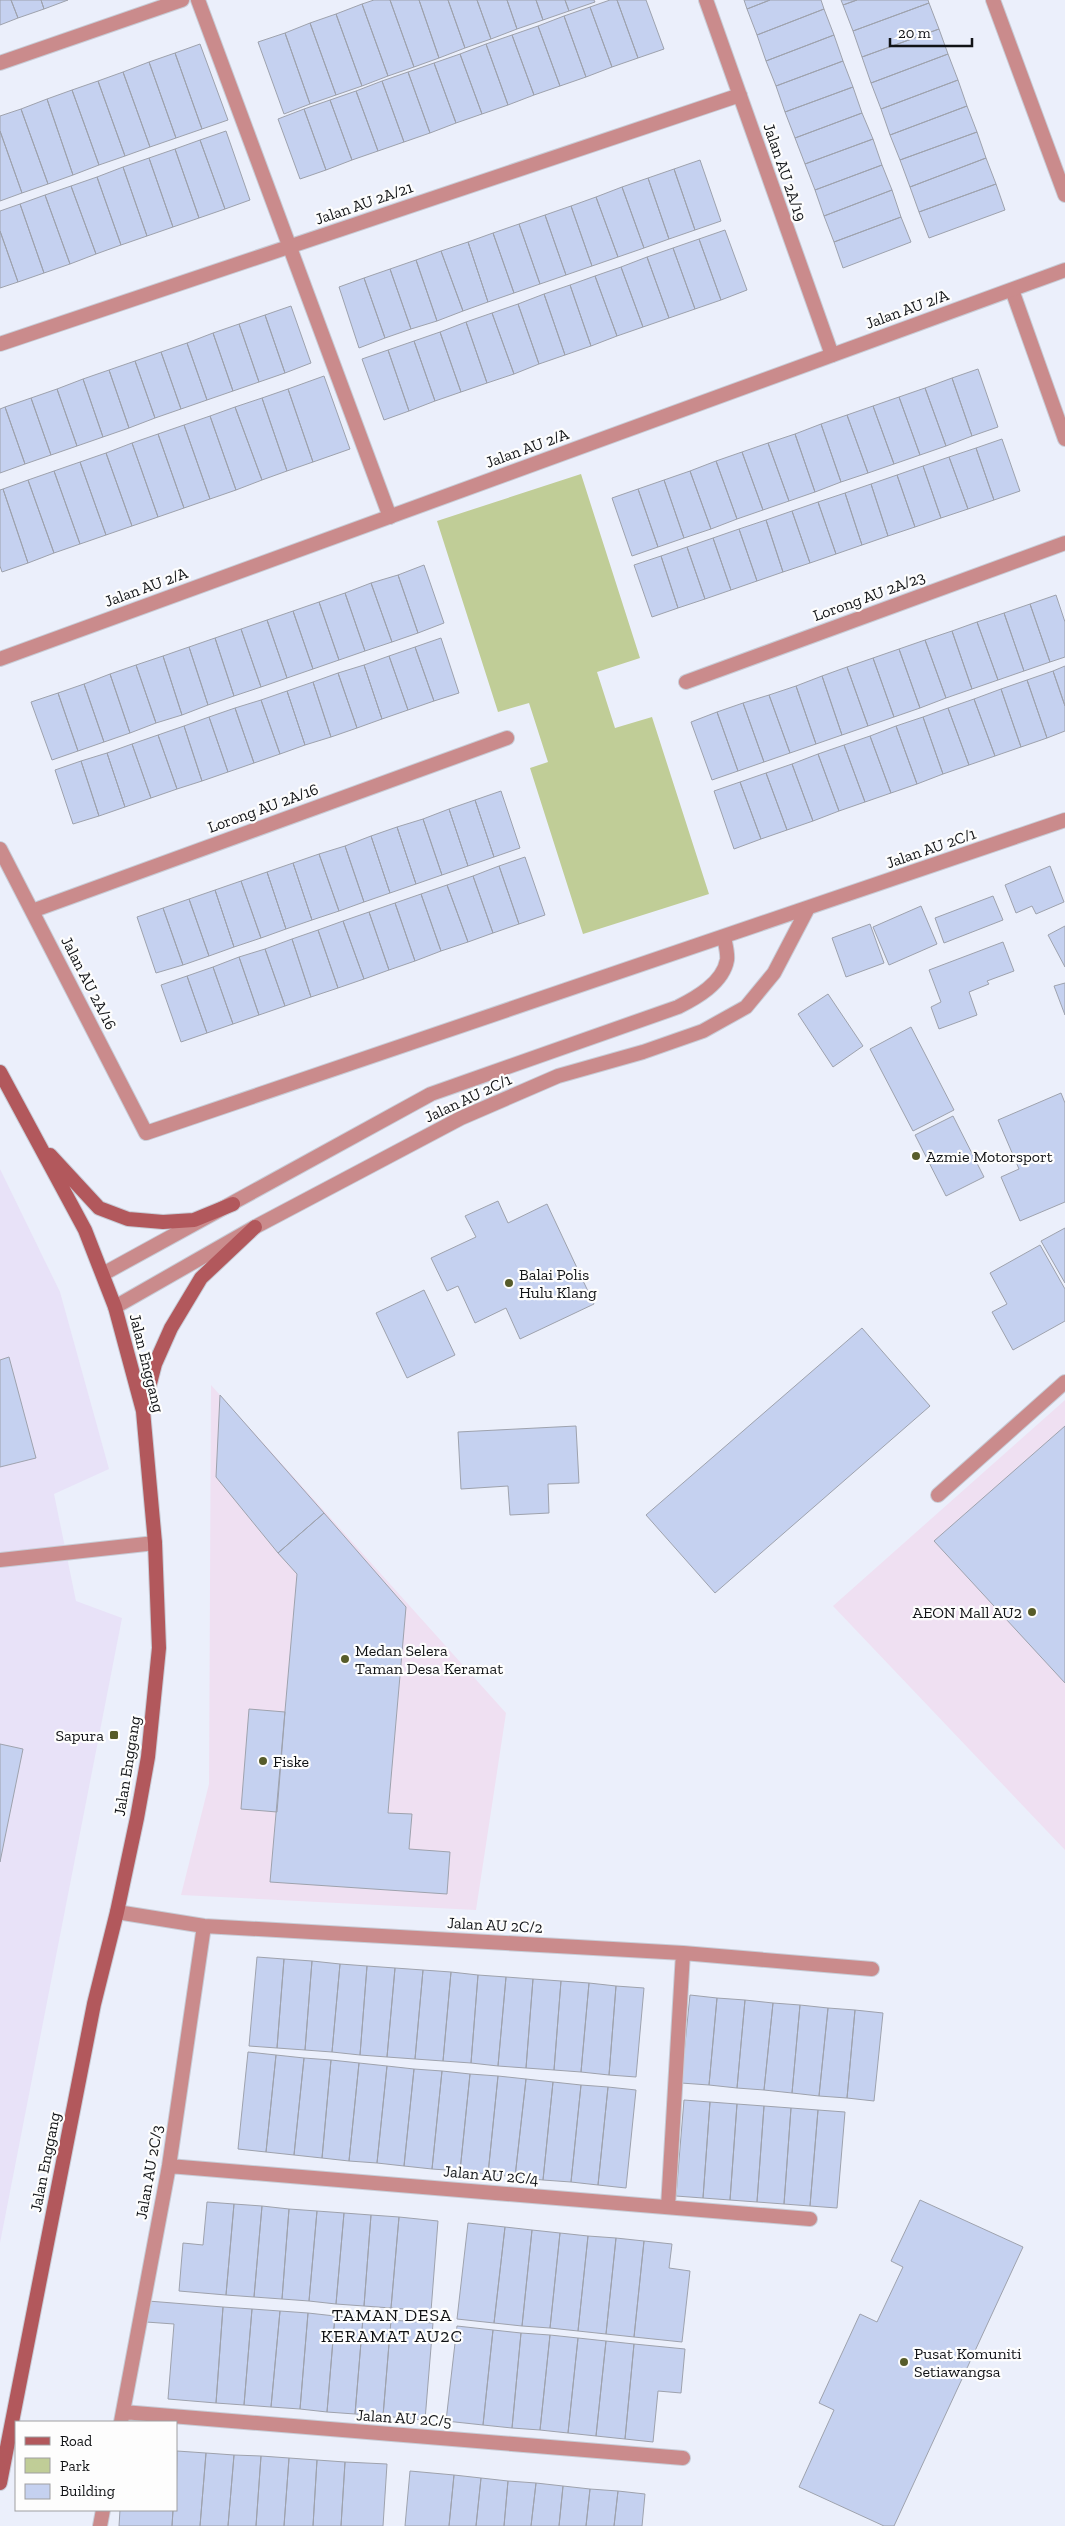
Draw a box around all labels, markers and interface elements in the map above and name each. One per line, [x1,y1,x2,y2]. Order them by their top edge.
scale bar [890,15,972,47]
text: 20 m [898,24,931,42]
street label: Jalan AU 2A/19 [759,121,811,223]
street label: Jalan AU 2A/21 [313,177,415,229]
street label: Jalan AU 2/A [863,285,952,333]
street label: Jalan AU 2/A [483,424,572,472]
street label: Jalan AU 2/A [102,563,191,611]
street label: Lorong AU 2A/23 [810,567,928,625]
street label: Lorong AU 2A/16 [205,779,321,837]
street label: Jalan AU 2C/1 [884,824,978,872]
street label: Jalan AU 2A/16 [57,933,121,1033]
street label: Jalan AU 2C/1 [421,1070,515,1126]
place label: Azmie Motorsport [926,1147,1053,1166]
marker: Azmie Motorsport [910,1150,922,1162]
place label: Balai Polis Hulu Klang [519,1265,597,1302]
marker: Balai Polis Hulu Klang [503,1277,515,1289]
street label: Jalan Enggang [126,1312,169,1415]
place label: AEON Mall AU2 [913,1603,1022,1622]
marker: AEON Mall AU2 [1026,1606,1038,1618]
place label: Medan Selera Taman Desa Keramat [355,1641,503,1678]
marker: Medan Selera Taman Desa Keramat [339,1653,351,1665]
street label: Jalan Enggang [110,1714,144,1817]
place label: Sapura [56,1726,104,1745]
marker: Sapura [108,1729,120,1741]
place label: Fiske [273,1752,309,1771]
marker: Fiske [257,1755,269,1767]
street label: Jalan AU 2C/2 [447,1913,543,1937]
street label: Jalan Enggang [26,2110,64,2213]
street label: Jalan AU 2C/3 [131,2123,167,2221]
street label: Jalan AU 2C/4 [443,2161,540,2189]
district label: TAMAN DESA KERAMAT AU2C [321,2304,463,2347]
place label: Pusat Komuniti Setiawangsa [914,2344,1022,2381]
marker: Pusat Komuniti Setiawangsa [898,2356,910,2368]
street label: Jalan AU 2C/5 [356,2405,452,2431]
legend [15,2421,178,2511]
text: Road [60,2432,93,2450]
text: Park [60,2457,90,2475]
text: Building [60,2482,115,2500]

